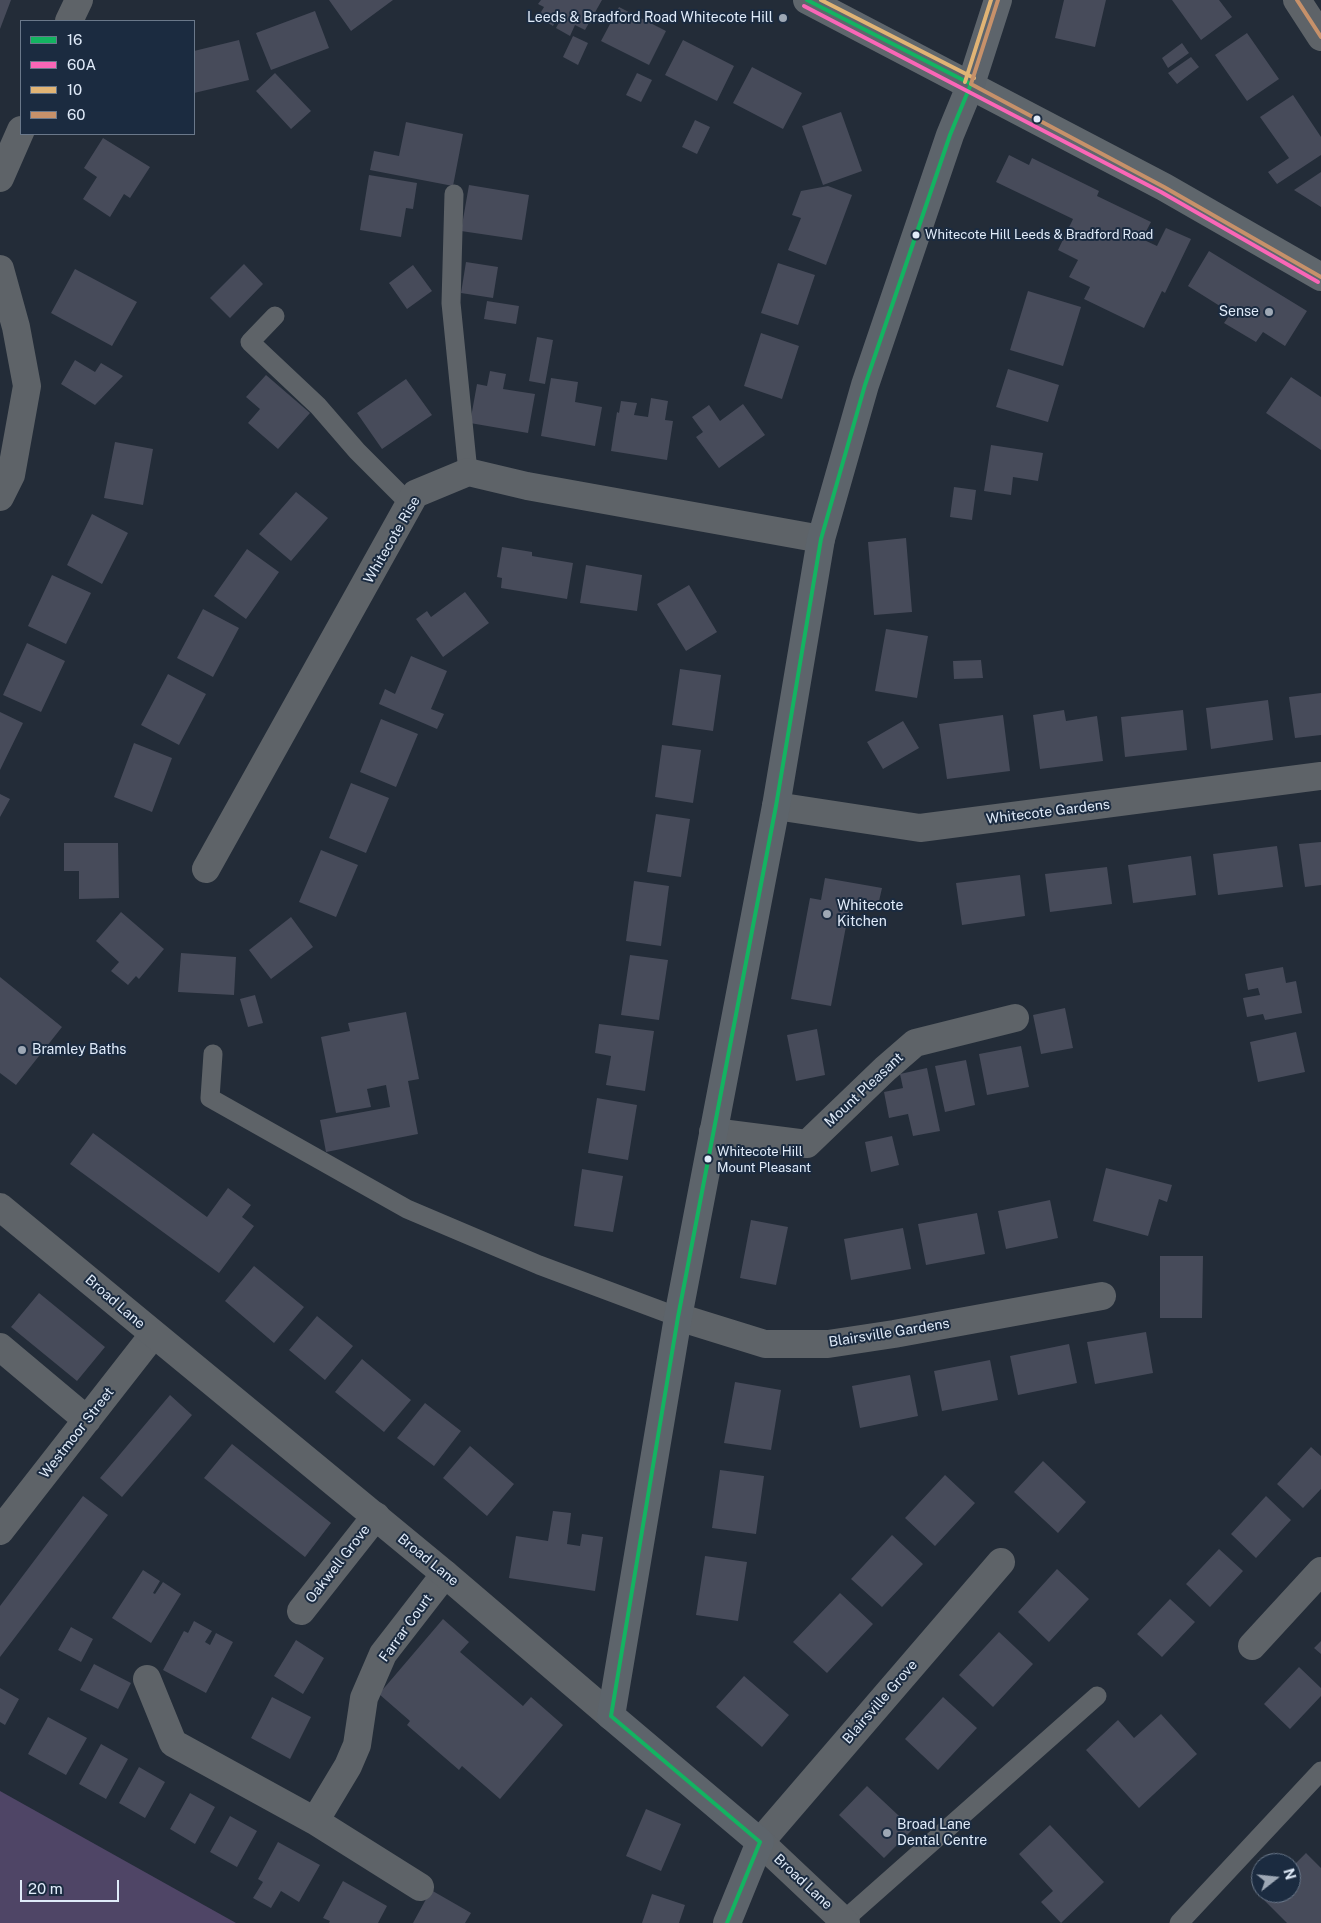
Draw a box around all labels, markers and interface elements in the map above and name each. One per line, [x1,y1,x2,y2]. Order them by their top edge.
place label: Leeds & Bradford Road Whitecote Hill [527,10,773,26]
marker: Leeds & Bradford Road Whitecote Hill [777,12,789,24]
legend [20,20,195,135]
text: 16 [67,31,82,48]
text: 60A [67,56,96,73]
text: 10 [67,81,82,98]
text: 60 [67,106,85,123]
unlabelled marker [1032,114,1042,124]
place label: Whitecote Hill Leeds & Bradford Road [925,227,1153,243]
marker: Whitecote Hill Leeds & Bradford Road [911,230,921,240]
place label: Sense [1219,304,1259,320]
marker: Sense [1263,306,1275,318]
street label: Whitecote Rise [360,494,424,586]
street label: Whitecote Gardens [985,796,1111,828]
place label: Whitecote Kitchen [837,898,903,930]
marker: Whitecote Kitchen [821,908,833,920]
place label: Bramley Baths [32,1042,126,1058]
marker: Bramley Baths [16,1044,28,1056]
street label: Mount Pleasant [821,1049,907,1131]
place label: Whitecote Hill Mount Pleasant [717,1144,811,1175]
marker: Whitecote Hill Mount Pleasant [703,1154,713,1164]
street label: Broad Lane [82,1271,148,1333]
street label: Blairsville Gardens [827,1315,951,1351]
street label: Westmoor Street [36,1384,118,1482]
street label: Oakwell Grove [302,1522,374,1606]
street label: Broad Lane [394,1530,462,1590]
street label: Farrar Court [376,1591,436,1665]
street label: Blairsville Grove [839,1657,921,1747]
place label: Broad Lane Dental Centre [897,1817,987,1850]
marker: Broad Lane Dental Centre [881,1827,893,1839]
street label: Broad Lane [770,1851,836,1913]
north arrow [1251,1853,1301,1903]
text: N [1280,1867,1299,1882]
scale bar [22,1870,121,1902]
text: 20 m [28,1880,63,1897]

